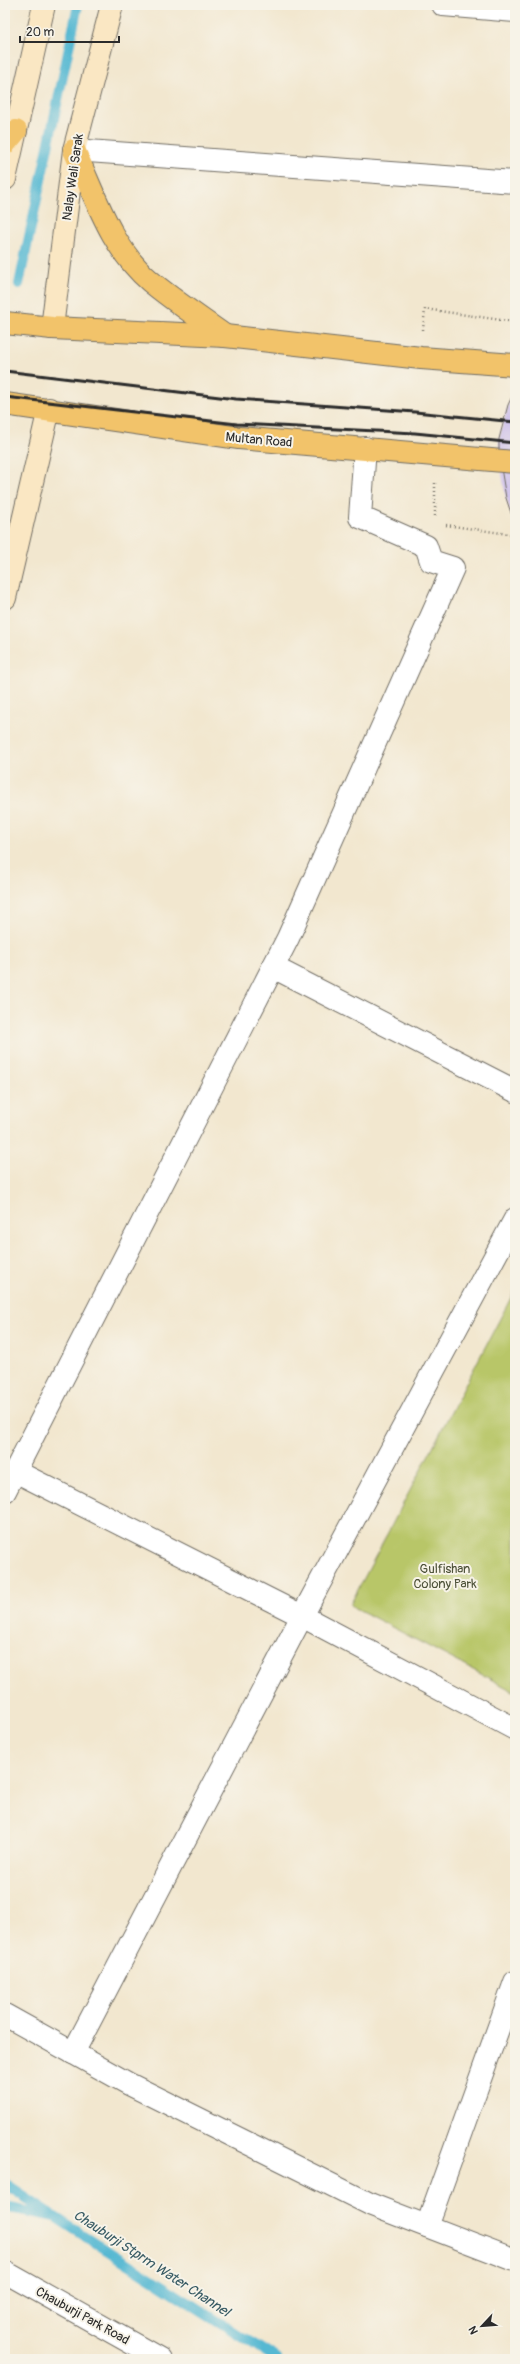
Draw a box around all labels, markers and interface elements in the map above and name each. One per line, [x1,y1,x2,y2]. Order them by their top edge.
scale bar [20,18,119,44]
text: 20 m [26,25,55,40]
street label: Nalay Wali Sarak [59,132,87,222]
street label: Multan Road [225,429,293,451]
park label: Gulfishan Colony Park [413,1561,477,1592]
water label: Chauburji Stprm Water Channel [70,2206,234,2321]
street label: Chauburji Park Road [33,2284,132,2348]
north arrow [462,2306,502,2346]
text: N [466,2323,481,2336]

